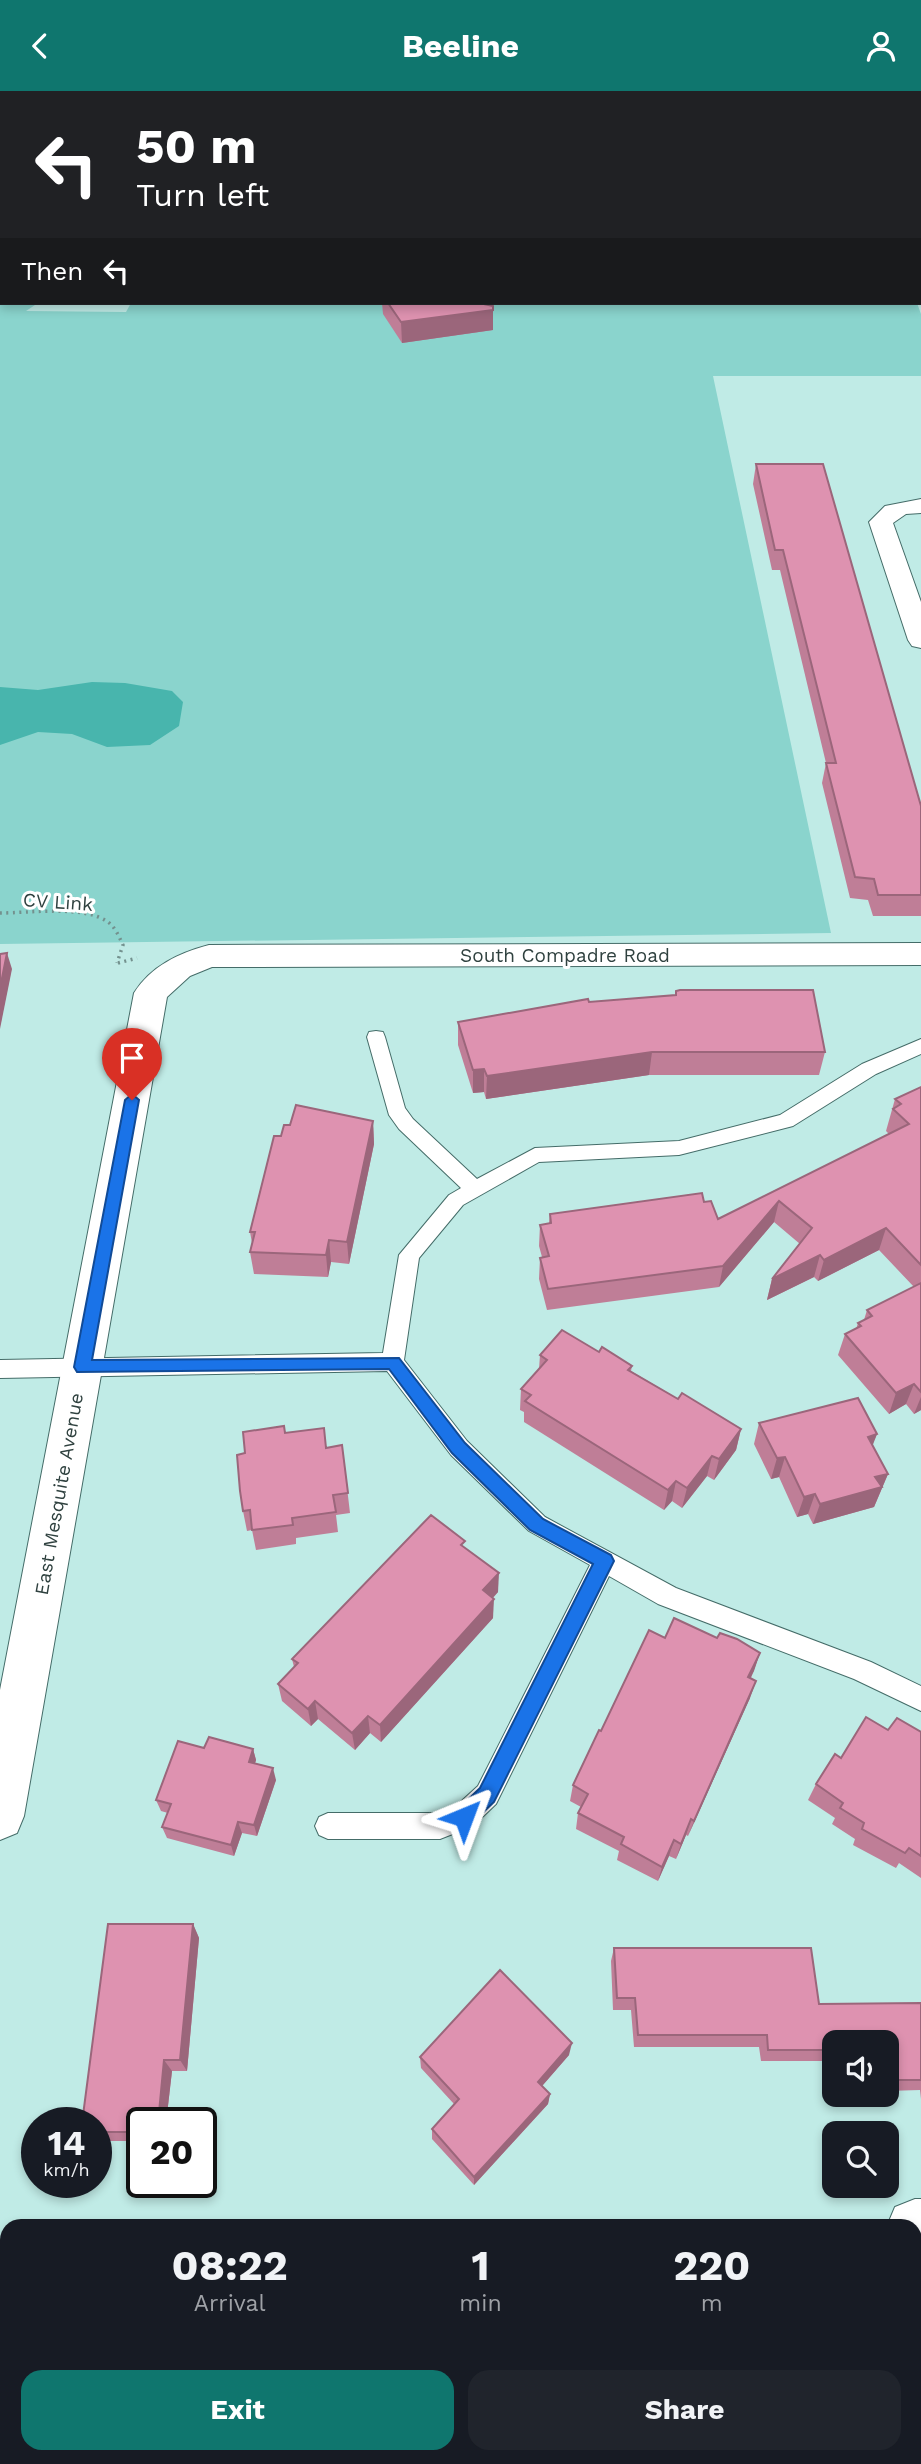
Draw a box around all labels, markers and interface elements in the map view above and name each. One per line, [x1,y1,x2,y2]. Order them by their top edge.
icon: back [21,27,59,65]
text: Beeline [402,27,519,65]
icon: person [862,27,900,65]
text: 50 m [136,117,256,175]
icon: left [21,119,112,210]
text: Turn left [136,176,269,214]
icon: left [97,252,135,290]
text: Then [21,256,83,286]
street label: CV Link [22,888,94,916]
street label: South Compadre Road [460,944,670,967]
pin [102,1028,162,1100]
icon: arrive [113,1039,151,1077]
street label: East Mesquite Avenue [30,1391,88,1597]
position arrow [427,1780,501,1854]
map controls [822,2030,899,2198]
button: sound [822,2030,899,2107]
speed limit sign: 20 [126,2107,217,2198]
button: search [822,2121,899,2198]
text: 14 [48,2122,85,2164]
text: km/h [43,2159,90,2180]
text: 08:22 [172,2241,288,2290]
text: 1 [471,2241,490,2290]
text: 220 [673,2241,750,2290]
text: Arrival [194,2290,266,2317]
text: min [459,2290,502,2317]
text: m [701,2290,723,2317]
button: Exit [21,2370,454,2450]
button: Share [468,2370,901,2450]

